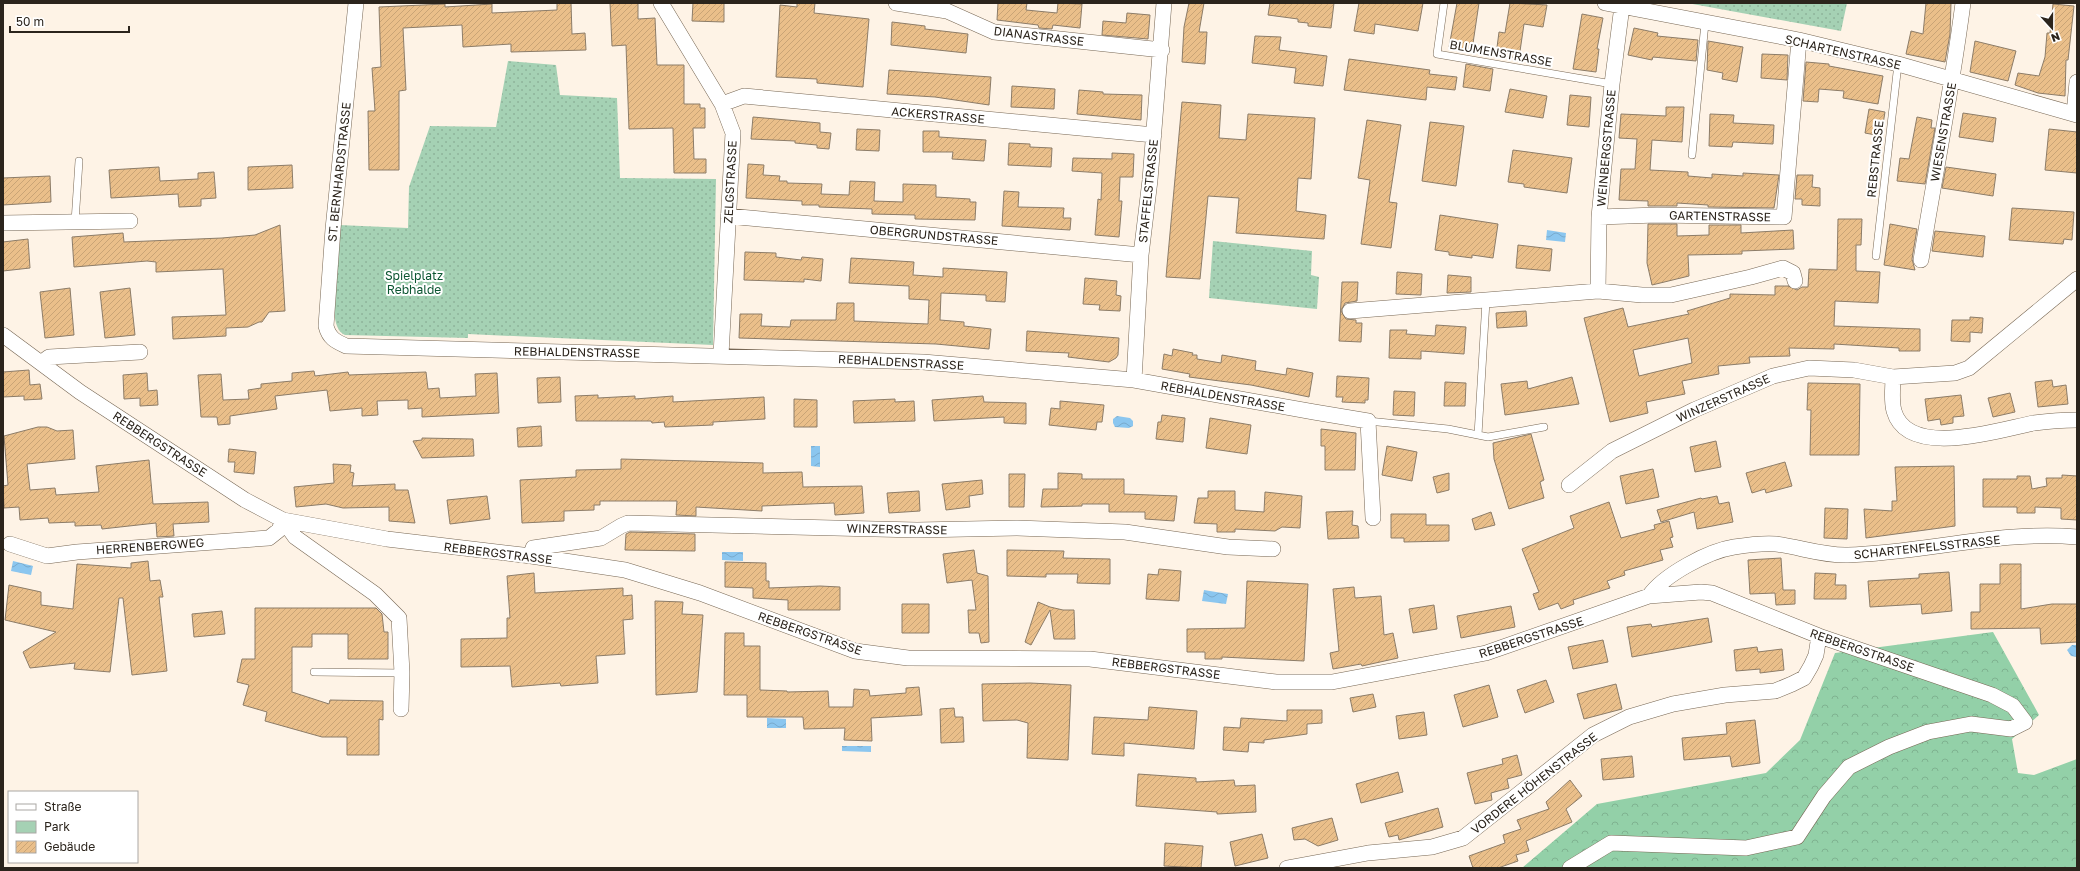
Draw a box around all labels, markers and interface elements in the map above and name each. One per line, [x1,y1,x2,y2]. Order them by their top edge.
scale bar [10,8,129,34]
north arrow [2032,8,2072,48]
text: 50 m [16,14,44,29]
street label: DIANASTRASSE [993,23,1085,49]
text: N [2050,30,2062,45]
street label: SCHARTENSTRASSE [1783,31,1903,73]
street label: BLUMENSTRASSE [1449,37,1553,69]
street label: WIESENSTRASSE [1927,81,1959,183]
street label: WEINBERGSTRASSE [1593,89,1619,207]
street label: ST. BERNHARDSTRASSE [324,101,354,243]
street label: ACKERSTRASSE [891,103,985,127]
street label: REBSTRASSE [1864,120,1886,198]
street label: STAFFELSTRASSE [1135,138,1161,244]
street label: ZELGSTRASSE [720,140,740,224]
street label: GARTENSTRASSE [1669,208,1771,224]
street label: OBERGRUNDSTRASSE [869,222,999,248]
park label: Spielplatz Rebhalde [385,268,443,297]
street label: REBHALDENSTRASSE [514,343,640,361]
street label: REBHALDENSTRASSE [838,351,964,373]
street label: WINZERSTRASSE [1674,371,1772,425]
street label: REBHALDENSTRASSE [1160,378,1286,414]
street label: REBBERGSTRASSE [110,408,210,480]
street label: WINZERSTRASSE [846,521,948,537]
street label: SCHARTENFELSSTRASSE [1853,532,2001,562]
street label: HERRENBERGWEG [95,535,205,557]
street label: REBBERGSTRASSE [443,539,553,567]
street label: REBBERGSTRASSE [756,608,864,658]
street label: REBBERGSTRASSE [1477,613,1585,661]
street label: REBBERGSTRASSE [1808,625,1916,675]
street label: REBBERGSTRASSE [1111,654,1221,682]
street label: VORDERE HÖHENSTRASSE [1468,729,1600,837]
legend [8,791,138,863]
text: Straße [44,799,82,814]
text: Park [44,819,70,834]
text: Gebäude [44,839,95,854]

